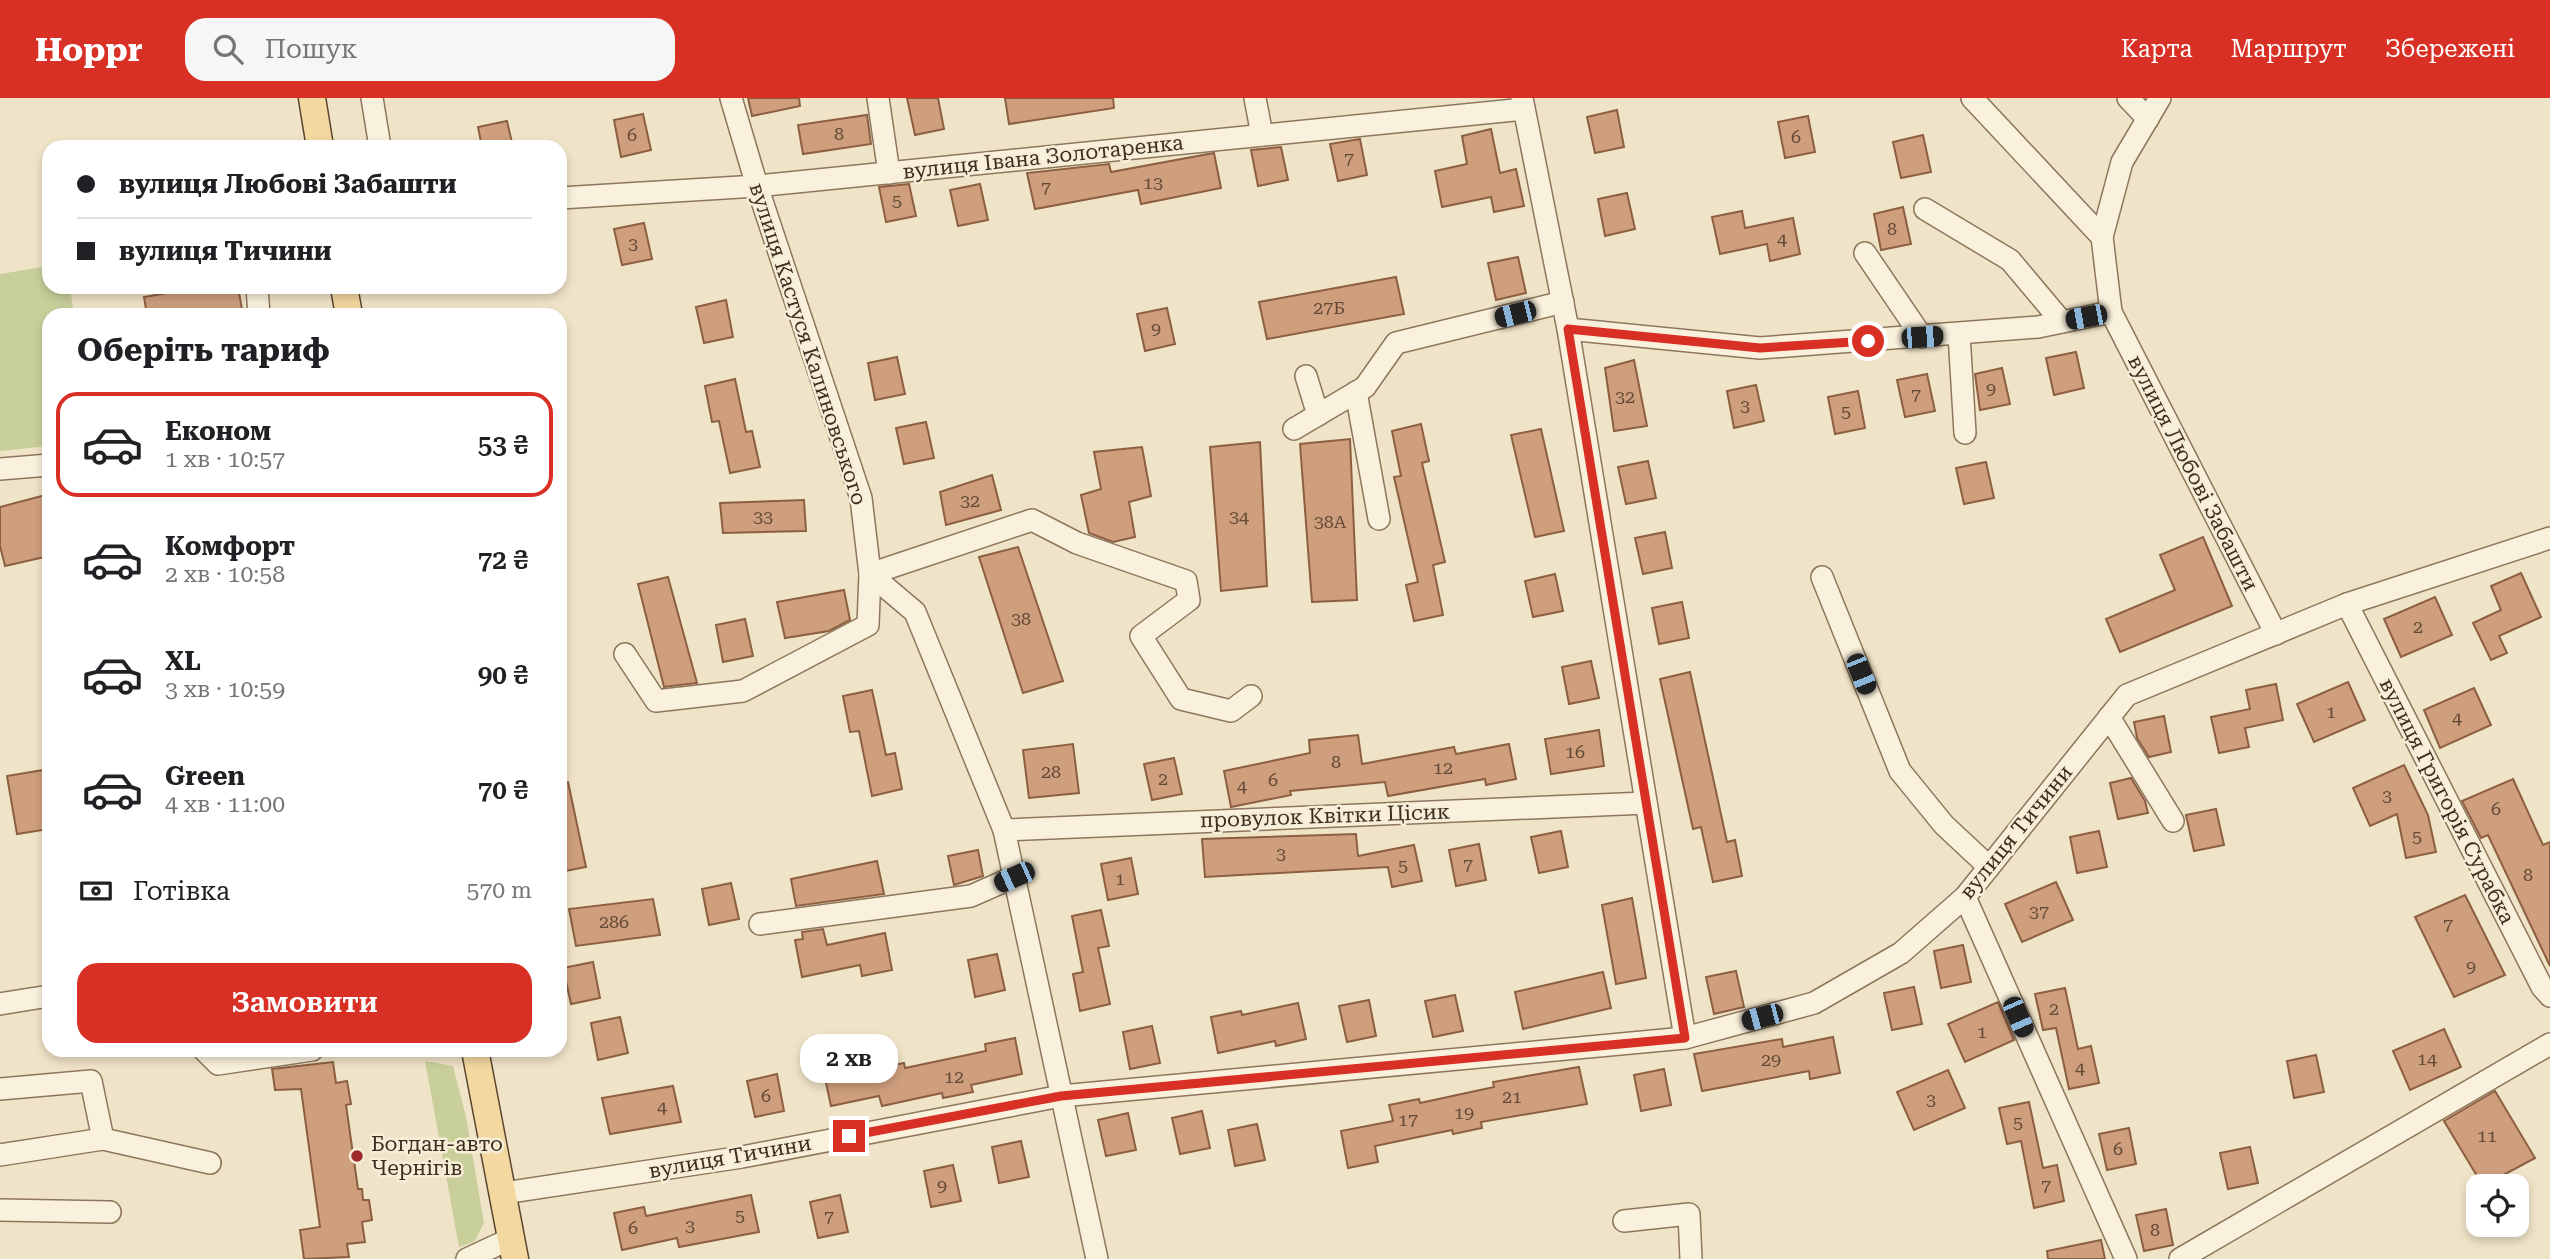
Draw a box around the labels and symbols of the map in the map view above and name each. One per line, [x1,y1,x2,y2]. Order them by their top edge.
house number: 8 [834,123,844,144]
house number: 6 [627,124,637,145]
house number: 6 [1791,126,1801,147]
street label: вулиця Івана Золотаренка [901,130,1185,184]
house number: 7 [1344,148,1354,169]
house number: 13 [1143,172,1163,193]
house number: 7 [1041,177,1051,198]
street label: вулиця Кастуся Калиновського [744,180,872,508]
house number: 5 [892,190,902,211]
house number: 8 [1887,218,1897,239]
house number: 4 [1777,228,1787,249]
house number: 3 [628,233,638,254]
house number: 27Б [1313,297,1345,318]
car [1493,299,1538,329]
car [2064,303,2109,331]
house number: 9 [1151,318,1161,339]
route start [1852,325,1884,357]
car [1901,325,1944,349]
street label: вулиця Любові Забашти [2123,351,2263,595]
house number: 9 [1986,378,1996,399]
house number: 7 [1911,384,1921,405]
house number: 32 [1615,386,1635,407]
house number: 3 [1740,395,1750,416]
house number: 5 [1841,401,1851,422]
house number: 32 [960,490,980,511]
house number: 33 [753,506,773,527]
house number: 34 [1229,506,1249,527]
house number: 38А [1314,511,1347,532]
house number: 38 [1011,608,1031,629]
house number: 2 [2413,616,2423,637]
car [1844,651,1879,697]
street label: вулиця Григорія Сурабка [2374,674,2520,928]
house number: 1 [2326,701,2336,722]
house number: 4 [2452,707,2462,728]
house number: 16 [1565,741,1585,762]
house number: 8 [1331,751,1341,772]
house number: 12 [1433,757,1453,778]
street label: вулиця Тичини [1955,760,2077,904]
house number: 28 [1041,761,1061,782]
house number: 2 [1158,768,1168,789]
house number: 6 [1268,769,1278,790]
house number: 4 [1237,775,1247,796]
house number: 3 [2382,785,2392,806]
house number: 6 [2491,798,2501,819]
street label: провулок Квітки Цісик [1199,800,1451,832]
house number: 5 [2412,826,2422,847]
house number: 3 [1276,843,1286,864]
house number: 7 [1463,854,1473,875]
house number: 5 [1398,855,1408,876]
car [991,859,1038,895]
house number: 8 [2523,864,2533,885]
house number: 1 [1115,868,1125,889]
house number: 37 [2029,901,2049,922]
house number: 286 [599,911,629,932]
house number: 7 [2443,914,2453,935]
house number: 9 [2466,956,2476,977]
car [2000,994,2037,1040]
house number: 2 [2049,998,2059,1019]
car [1739,1001,1786,1033]
house number: 1 [1977,1021,1987,1042]
callout: 2 хв [800,1034,898,1084]
house number: 14 [2417,1048,2437,1069]
house number: 29 [1761,1049,1781,1070]
house number: 4 [2075,1057,2085,1078]
house number: 12 [944,1066,964,1087]
house number: 6 [761,1085,771,1106]
house number: 21 [1502,1086,1522,1107]
house number: 3 [1926,1089,1936,1110]
house number: 4 [657,1096,667,1117]
house number: 19 [1454,1102,1474,1123]
house number: 17 [1398,1109,1418,1130]
house number: 5 [2013,1112,2023,1133]
route end [833,1120,865,1152]
house number: 11 [2477,1125,2497,1146]
street label: вулиця Тичини [647,1131,813,1183]
place label: Богдан-авто Чернігів [371,1132,503,1180]
house number: 6 [2113,1138,2123,1159]
marker: Богдан-авто Чернігів [349,1148,365,1164]
house number: 9 [937,1175,947,1196]
house number: 7 [2041,1175,2051,1196]
house number: 5 [735,1205,745,1226]
house number: 7 [824,1206,834,1227]
house number: 3 [685,1215,695,1236]
house number: 6 [628,1217,638,1238]
house number: 8 [2150,1219,2160,1240]

